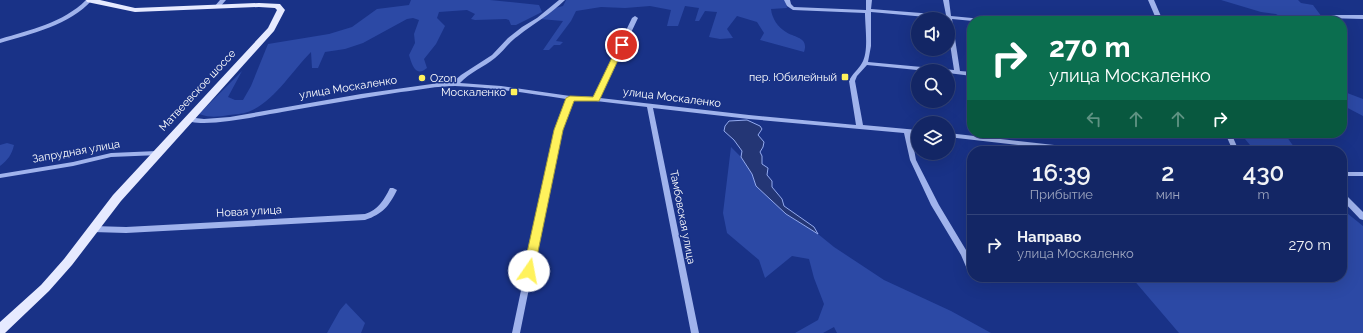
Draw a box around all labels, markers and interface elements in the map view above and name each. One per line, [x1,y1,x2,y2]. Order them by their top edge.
map controls [911,12,955,160]
button: sound [911,12,955,56]
pin [605,28,639,62]
text: 270 m [1049,31,1130,64]
icon: right [983,32,1035,84]
icon: arrive [611,34,633,56]
street label: Матвеевское шоссе [156,47,239,134]
button: search [911,64,955,108]
text: улица Москаленко [1049,65,1211,86]
place label: пер. Юбилейный [749,71,837,84]
place label: Ozon [430,72,457,85]
marker: пер. Юбилейный [840,72,850,82]
street label: улица Москаленко [298,73,398,102]
marker: Ozon [417,73,427,83]
street label: улица Москаленко [622,85,722,110]
place label: Москаленко [441,86,506,99]
marker: Москаленко [509,87,519,97]
icon: left [1083,108,1105,130]
icon: ahead [1125,108,1147,130]
icon: ahead [1167,108,1189,130]
icon: right [1209,108,1231,130]
button: layers [911,116,955,160]
street label: Запрудная улица [31,137,121,166]
text: 16:39 [1032,158,1091,187]
text: 2 [1161,158,1175,187]
text: 430 [1243,158,1284,187]
street label: Тамбовская улица [667,169,698,265]
text: Прибытие [1030,187,1093,202]
text: мин [1156,187,1180,202]
text: m [1258,187,1270,202]
street label: Новая улица [216,203,282,220]
text: Направо [1017,228,1081,246]
icon: right [983,234,1005,256]
text: 270 m [1288,236,1331,254]
text: улица Москаленко [1017,246,1134,261]
position arrow [508,250,550,292]

